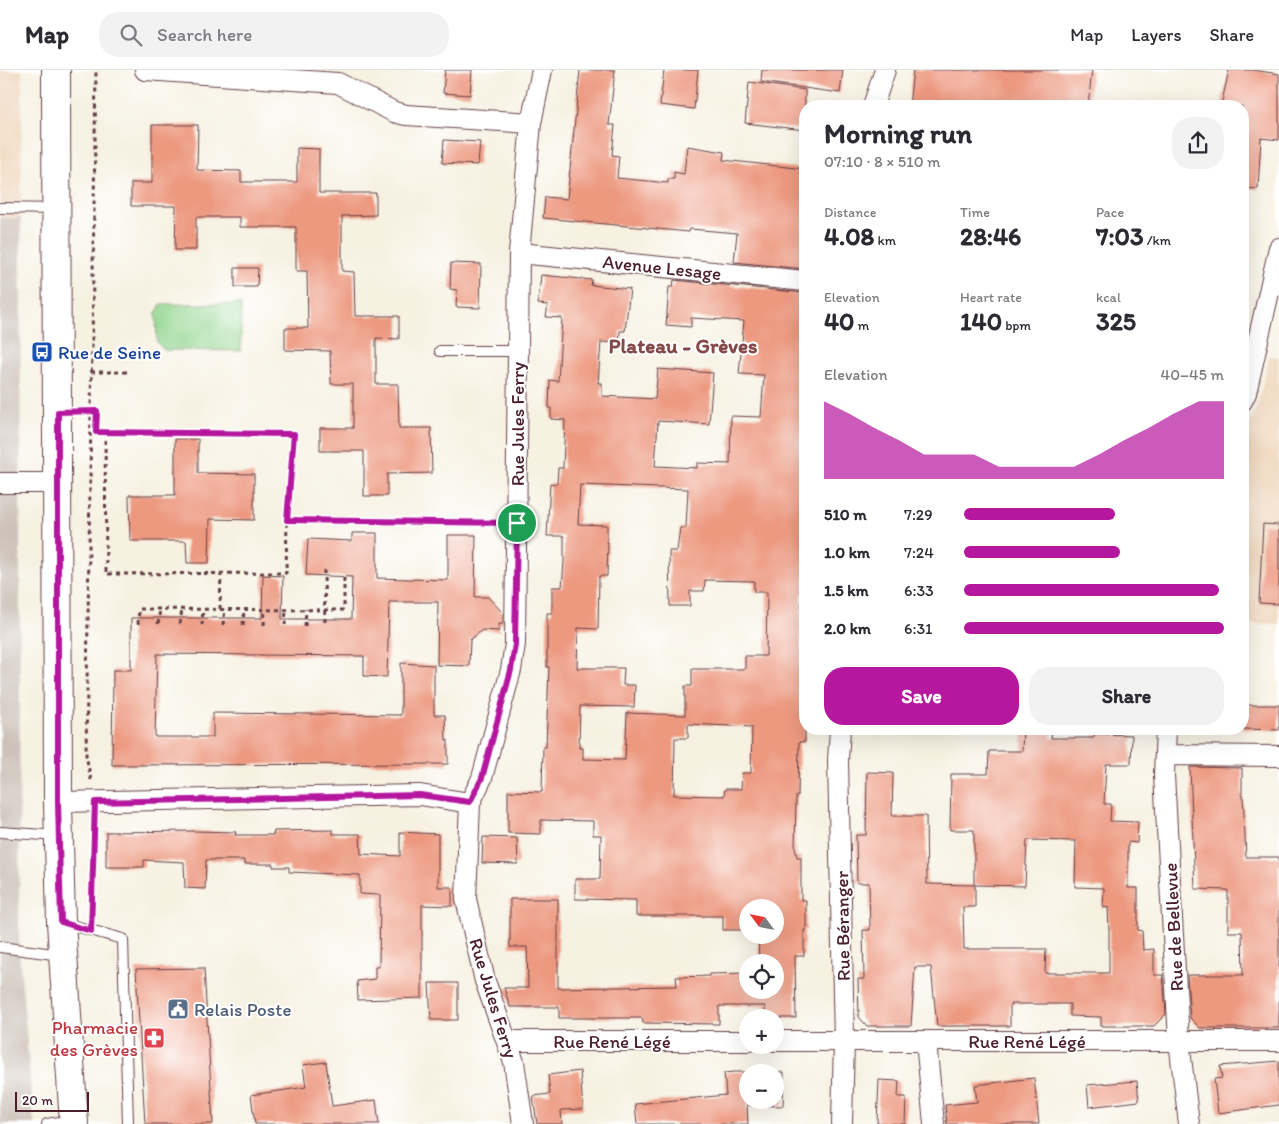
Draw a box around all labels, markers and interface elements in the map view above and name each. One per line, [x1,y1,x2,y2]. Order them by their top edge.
search box [99,12,449,57]
text: Map [25,20,69,49]
icon: search [117,21,145,49]
text: Search here [157,23,252,46]
text: Map [1070,24,1103,46]
text: Layers [1131,24,1181,46]
text: Share [1209,24,1254,46]
text: Morning run [824,116,972,150]
button: share [1172,117,1224,169]
text: 07:10 · 8 × 510 m [824,152,941,171]
text: Distance [824,204,876,221]
text: Time [960,204,990,221]
text: Pace [1096,204,1124,221]
text: 4.08 [824,221,874,251]
text: 28:46 [960,221,1021,251]
text: 7:03 [1096,221,1144,251]
text: km [874,232,896,249]
text: /km [1144,232,1171,249]
street label: Avenue Lesage [601,250,722,285]
text: Elevation [824,289,880,306]
text: Heart rate [960,289,1022,306]
text: kcal [1096,289,1121,306]
text: 40 [824,306,854,336]
text: 140 [960,306,1002,336]
text: 325 [1096,306,1136,336]
text: m [854,317,869,334]
text: bpm [1002,317,1031,334]
district label: Plateau - Grèves [608,333,758,358]
bus stop icon: Rue de Seine [30,340,54,364]
place label: Rue de Seine [58,341,161,364]
street label: Rue Jules Ferry [506,362,529,486]
text: Elevation [824,365,888,384]
text: 40–45 m [1161,365,1224,384]
pin [496,502,538,544]
text: 510 m [824,505,867,524]
text: 7:29 [904,505,933,524]
icon: arrive [503,509,531,537]
text: 1.0 km [824,543,870,562]
text: 7:24 [904,543,934,562]
text: 1.5 km [824,581,869,600]
text: 6:33 [904,581,934,600]
text: 2.0 km [824,619,871,638]
text: 6:31 [904,619,933,638]
button: Save [824,667,1019,725]
button: Share [1029,667,1224,725]
street label: Rue de Bellevue [1159,862,1188,992]
street label: Rue Béranger [830,870,855,981]
north arrow [739,899,784,944]
map controls [739,899,784,1109]
street label: Rue Jules Ferry [464,935,523,1061]
button: locate [739,954,784,999]
public building icon: Relais Poste [166,997,190,1021]
place label: Relais Poste [194,998,291,1021]
button: + [739,1009,784,1054]
place label: Pharmacie des Grèves [50,1016,138,1061]
pharmacy icon: Pharmacie des Grèves [142,1026,166,1050]
street label: Rue René Légé [553,1030,671,1053]
street label: Rue René Légé [968,1030,1086,1053]
button: − [739,1064,784,1109]
scale bar [15,1089,89,1112]
text: 20 m [22,1092,53,1109]

